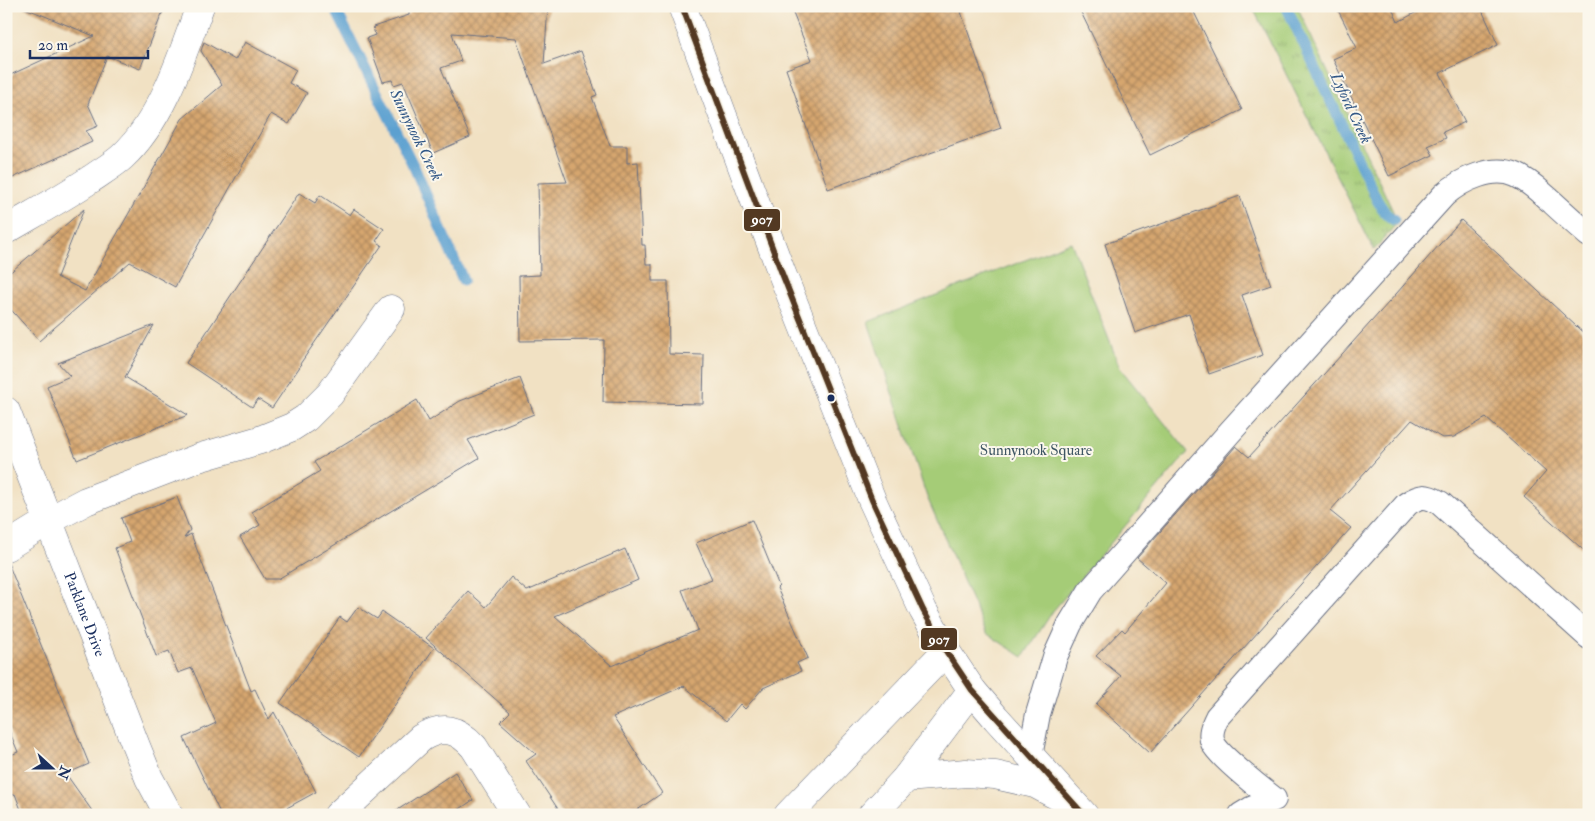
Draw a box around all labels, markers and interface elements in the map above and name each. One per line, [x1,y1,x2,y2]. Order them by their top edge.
scale bar [30,28,148,60]
text: 20 m [38,36,68,55]
water label: Lyford Creek [1325,68,1376,147]
water label: Sunnynook Creek [385,85,447,184]
line badge: 907 [743,208,781,232]
text: 907 [750,211,773,228]
unlabelled marker [826,393,836,403]
park label: Sunnynook Square [980,441,1092,460]
street label: Parklane Drive [60,569,110,659]
line badge: 907 [920,627,958,651]
text: 907 [927,631,950,648]
north arrow [28,744,78,794]
text: N [53,763,74,782]

